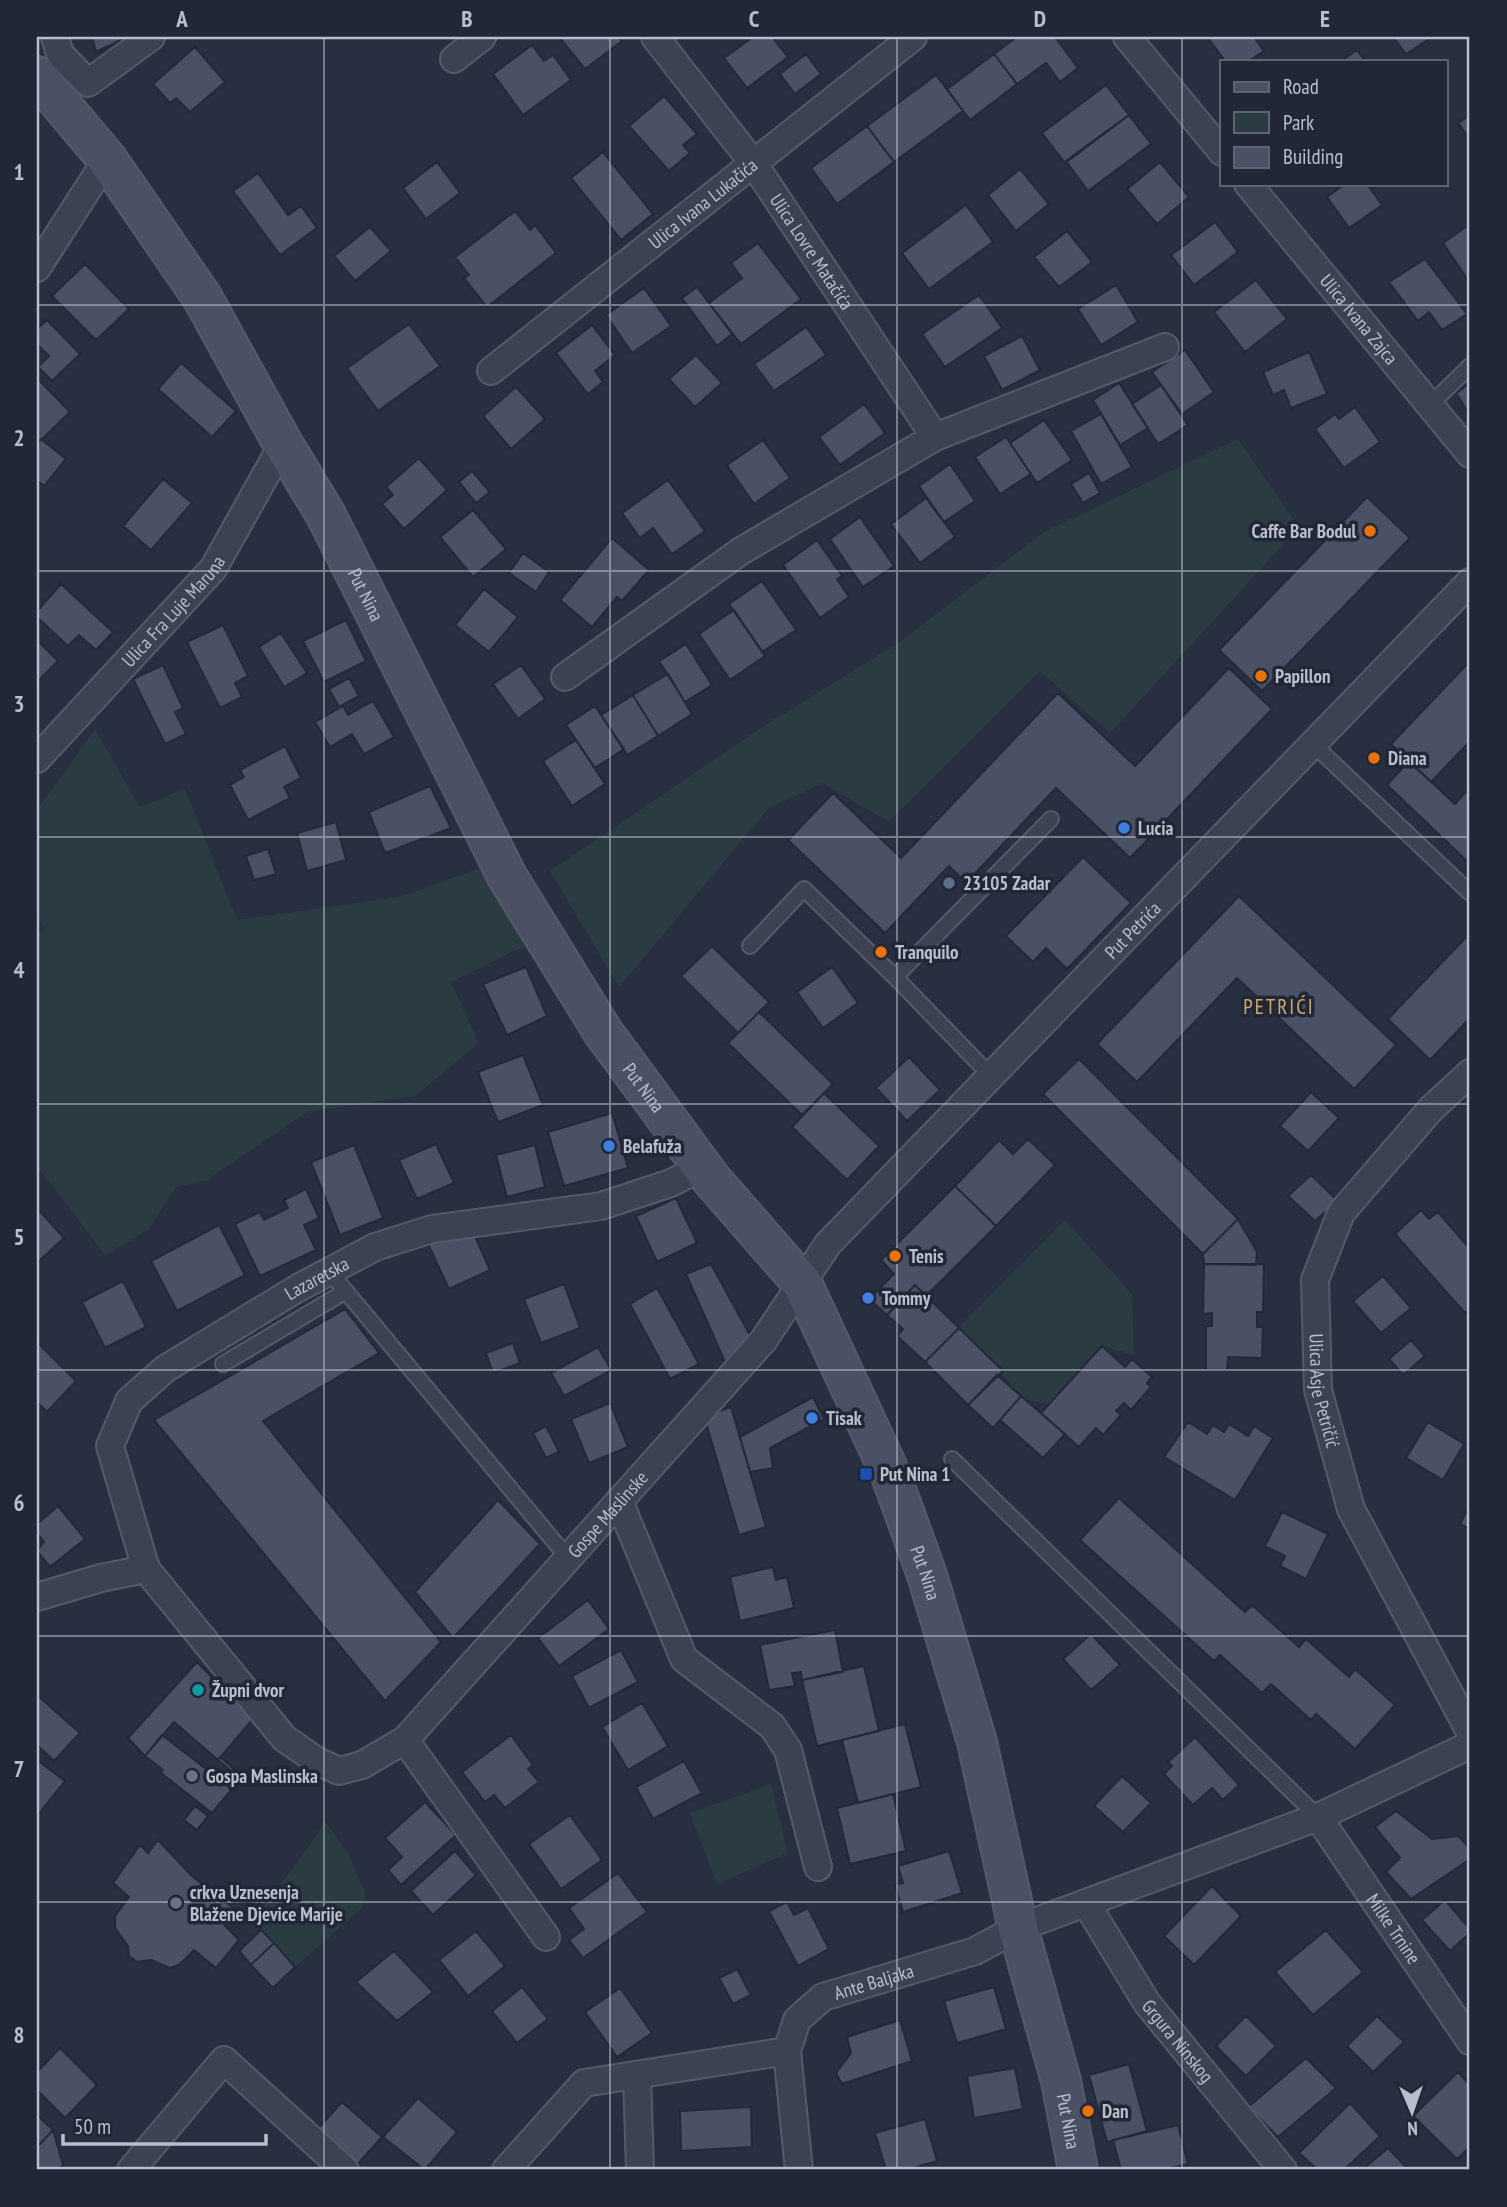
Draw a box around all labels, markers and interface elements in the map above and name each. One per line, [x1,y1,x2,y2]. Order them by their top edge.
text: A [175,4,188,33]
text: B [461,4,473,33]
text: C [749,4,760,33]
text: D [1034,4,1046,33]
text: E [1320,4,1330,33]
legend [1220,60,1448,186]
text: Road [1283,73,1319,100]
text: Park [1283,109,1314,136]
text: Building [1283,143,1343,170]
street label: Ulica Ivana Lukačića [643,153,762,254]
text: 1 [14,157,25,186]
street label: Ulica Lovre Matačića [765,189,859,314]
street label: Ulica Ivana Zajca [1315,269,1403,369]
text: 2 [14,423,25,452]
place label: Caffe Bar Bodul [1252,519,1356,543]
marker: Caffe Bar Bodul [1362,523,1378,539]
street label: Ulica Fra Luje Maruna [116,552,230,672]
street label: Put Nina [343,564,389,625]
place label: Papillon [1275,664,1330,688]
marker: Papillon [1253,668,1269,684]
text: 3 [14,689,25,718]
place label: Diana [1388,746,1427,770]
marker: Diana [1366,750,1382,766]
place label: Lucia [1138,816,1173,840]
marker: Lucia [1116,820,1132,836]
place label: 23105 Zadar [963,871,1051,895]
marker: 23105 Zadar [941,875,957,891]
street label: Put Petrića [1099,896,1166,964]
place label: Tranquilo [895,940,959,964]
marker: Tranquilo [873,944,889,960]
text: 4 [14,955,25,984]
district label: PETRIĆI [1243,993,1315,1020]
street label: Put Nina [618,1058,670,1117]
place label: Belafuža [623,1134,682,1158]
marker: Belafuža [601,1138,617,1154]
text: 5 [14,1222,25,1251]
place label: Tenis [909,1244,944,1268]
marker: Tenis [887,1248,903,1264]
street label: Lazaretska [280,1251,353,1305]
place label: Tommy [882,1286,931,1310]
marker: Tommy [860,1290,876,1306]
street label: Ulica Asje Petričić [1304,1333,1346,1451]
place label: Tisak [826,1406,862,1430]
marker: Tisak [804,1410,820,1426]
place label: Put Nina 1 [880,1462,950,1486]
street label: Gospe Maslinske [562,1466,653,1563]
marker: Put Nina 1 [858,1466,874,1482]
text: 6 [14,1488,25,1517]
street label: Put Nina [905,1542,946,1603]
place label: Župni dvor [212,1678,284,1702]
marker: Župni dvor [190,1682,206,1698]
text: 7 [14,1754,25,1783]
place label: Gospa Maslinska [206,1764,318,1788]
marker: Gospa Maslinska [184,1768,200,1784]
place label: crkva Uznesenja Blažene Djevice Marije [190,1880,343,1926]
street label: Milke Trnine [1361,1889,1426,1969]
marker: crkva Uznesenja Blažene Djevice Marije [168,1895,184,1911]
street label: Ante Baljaka [831,1958,917,2005]
street label: Grgura Ninskog [1137,1994,1219,2087]
text: 8 [14,2020,25,2049]
north arrow [1378,2078,1448,2148]
street label: Put Nina [1052,2091,1086,2151]
place label: Dan [1102,2099,1129,2123]
scale bar [63,2102,266,2146]
marker: Dan [1080,2103,1096,2119]
text: 50 m [74,2113,111,2140]
text: N [1407,2117,1418,2141]

